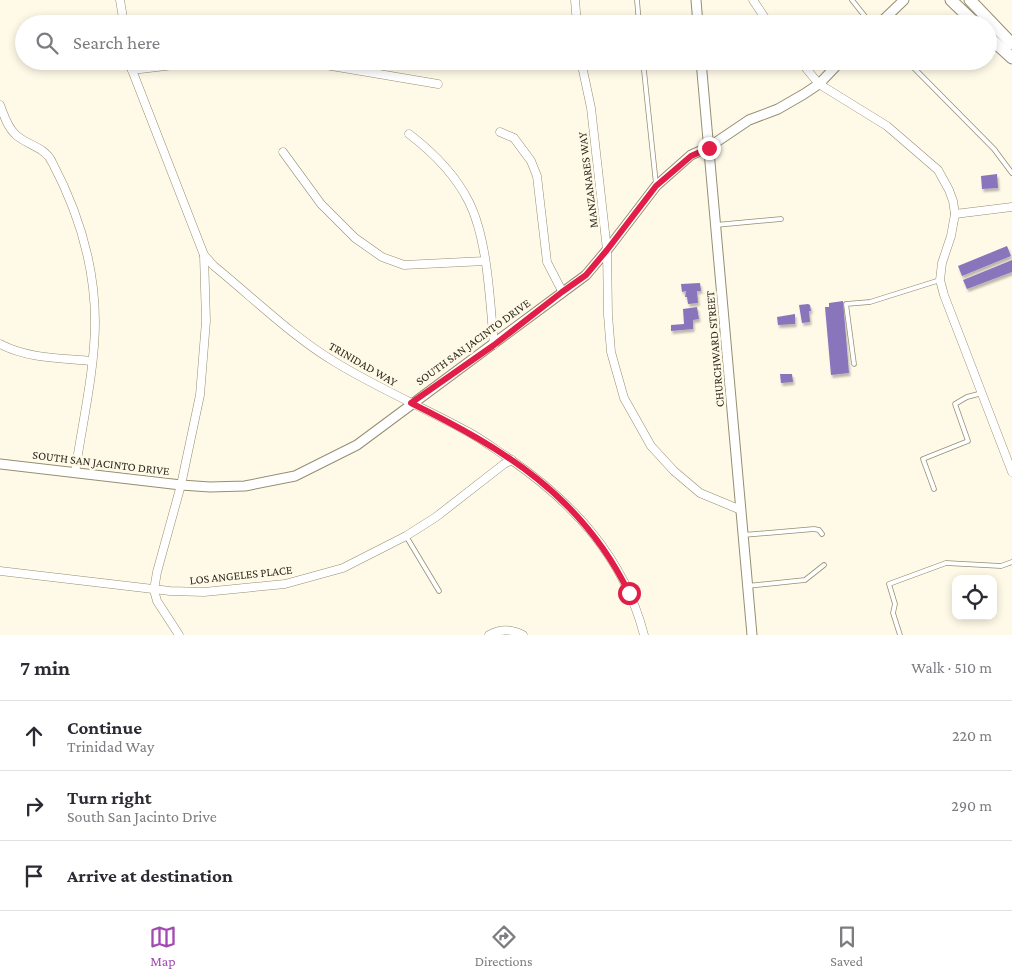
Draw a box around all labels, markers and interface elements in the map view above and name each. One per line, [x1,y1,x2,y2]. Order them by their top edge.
search box [15,15,997,70]
icon: search [33,29,61,57]
text: Search here [73,32,160,53]
street label: MANZANARES WAY [575,131,601,229]
route end [698,137,721,160]
street label: CHURCHWARD STREET [703,290,727,408]
street label: SOUTH SAN JACINTO DRIVE [413,296,533,388]
street label: TRINIDAD WAY [326,339,400,390]
street label: SOUTH SAN JACINTO DRIVE [32,448,171,478]
street label: LOS ANGELES PLACE [189,563,294,587]
map controls [952,575,997,620]
button: locate [952,575,997,620]
route start [618,582,641,605]
text: 7 min [20,656,70,680]
text: Walk · 510 m [911,659,992,676]
text: Continue [67,717,142,738]
icon: ahead [20,722,48,750]
text: 220 m [952,727,992,744]
text: Trinidad Way [67,738,154,755]
text: Turn right [67,787,152,808]
icon: right [20,792,48,820]
text: 290 m [951,797,992,814]
text: South San Jacinto Drive [67,808,217,825]
icon: arrive [20,862,48,890]
text: Arrive at destination [67,865,233,886]
tab: Map [149,923,177,969]
tab: Directions [475,923,533,969]
tab: Saved [830,923,863,969]

